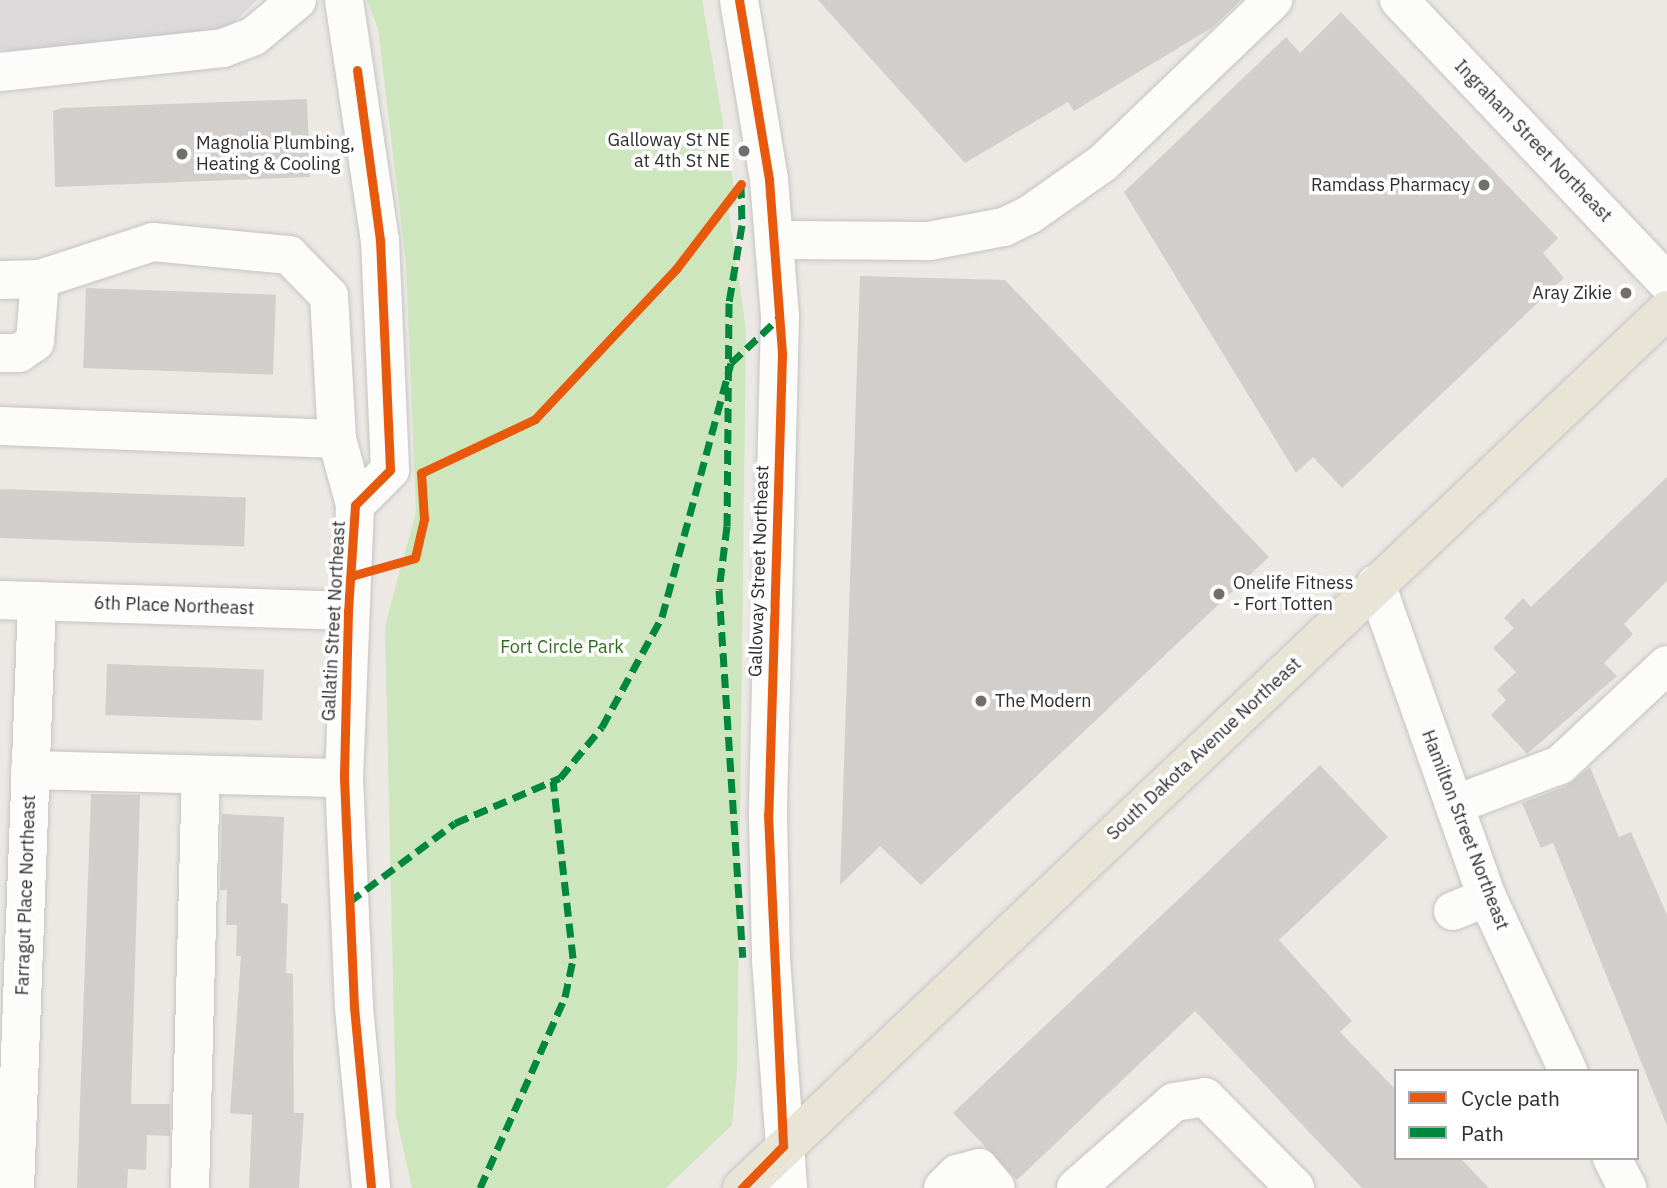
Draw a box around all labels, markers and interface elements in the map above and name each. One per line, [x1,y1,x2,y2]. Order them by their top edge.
street label: Ingraham Street Northeast [1450,55,1616,227]
place label: Galloway St NE at 4th St NE [608,130,730,172]
place label: Magnolia Plumbing, Heating & Cooling [196,133,355,176]
marker: Galloway St NE at 4th St NE [736,143,752,159]
marker: Magnolia Plumbing, Heating & Cooling [174,146,190,162]
place label: Ramdass Pharmacy [1311,174,1470,196]
marker: Ramdass Pharmacy [1476,177,1492,193]
place label: Aray Zikie [1532,282,1612,304]
marker: Aray Zikie [1618,285,1634,301]
street label: Galloway Street Northeast [745,465,773,677]
street label: Gallatin Street Northeast [318,520,350,722]
place label: Onelife Fitness - Fort Totten [1233,573,1354,616]
marker: Onelife Fitness - Fort Totten [1211,586,1227,602]
street label: 6th Place Northeast [93,592,255,620]
park label: Fort Circle Park [500,636,624,658]
street label: South Dakota Avenue Northeast [1102,653,1306,845]
place label: The Modern [995,690,1091,712]
marker: The Modern [973,693,989,709]
street label: Hamilton Street Northeast [1417,727,1513,933]
street label: Farragut Place Northeast [12,794,40,996]
legend [1394,1069,1639,1160]
text: Cycle path [1461,1084,1560,1112]
text: Path [1461,1119,1504,1147]

